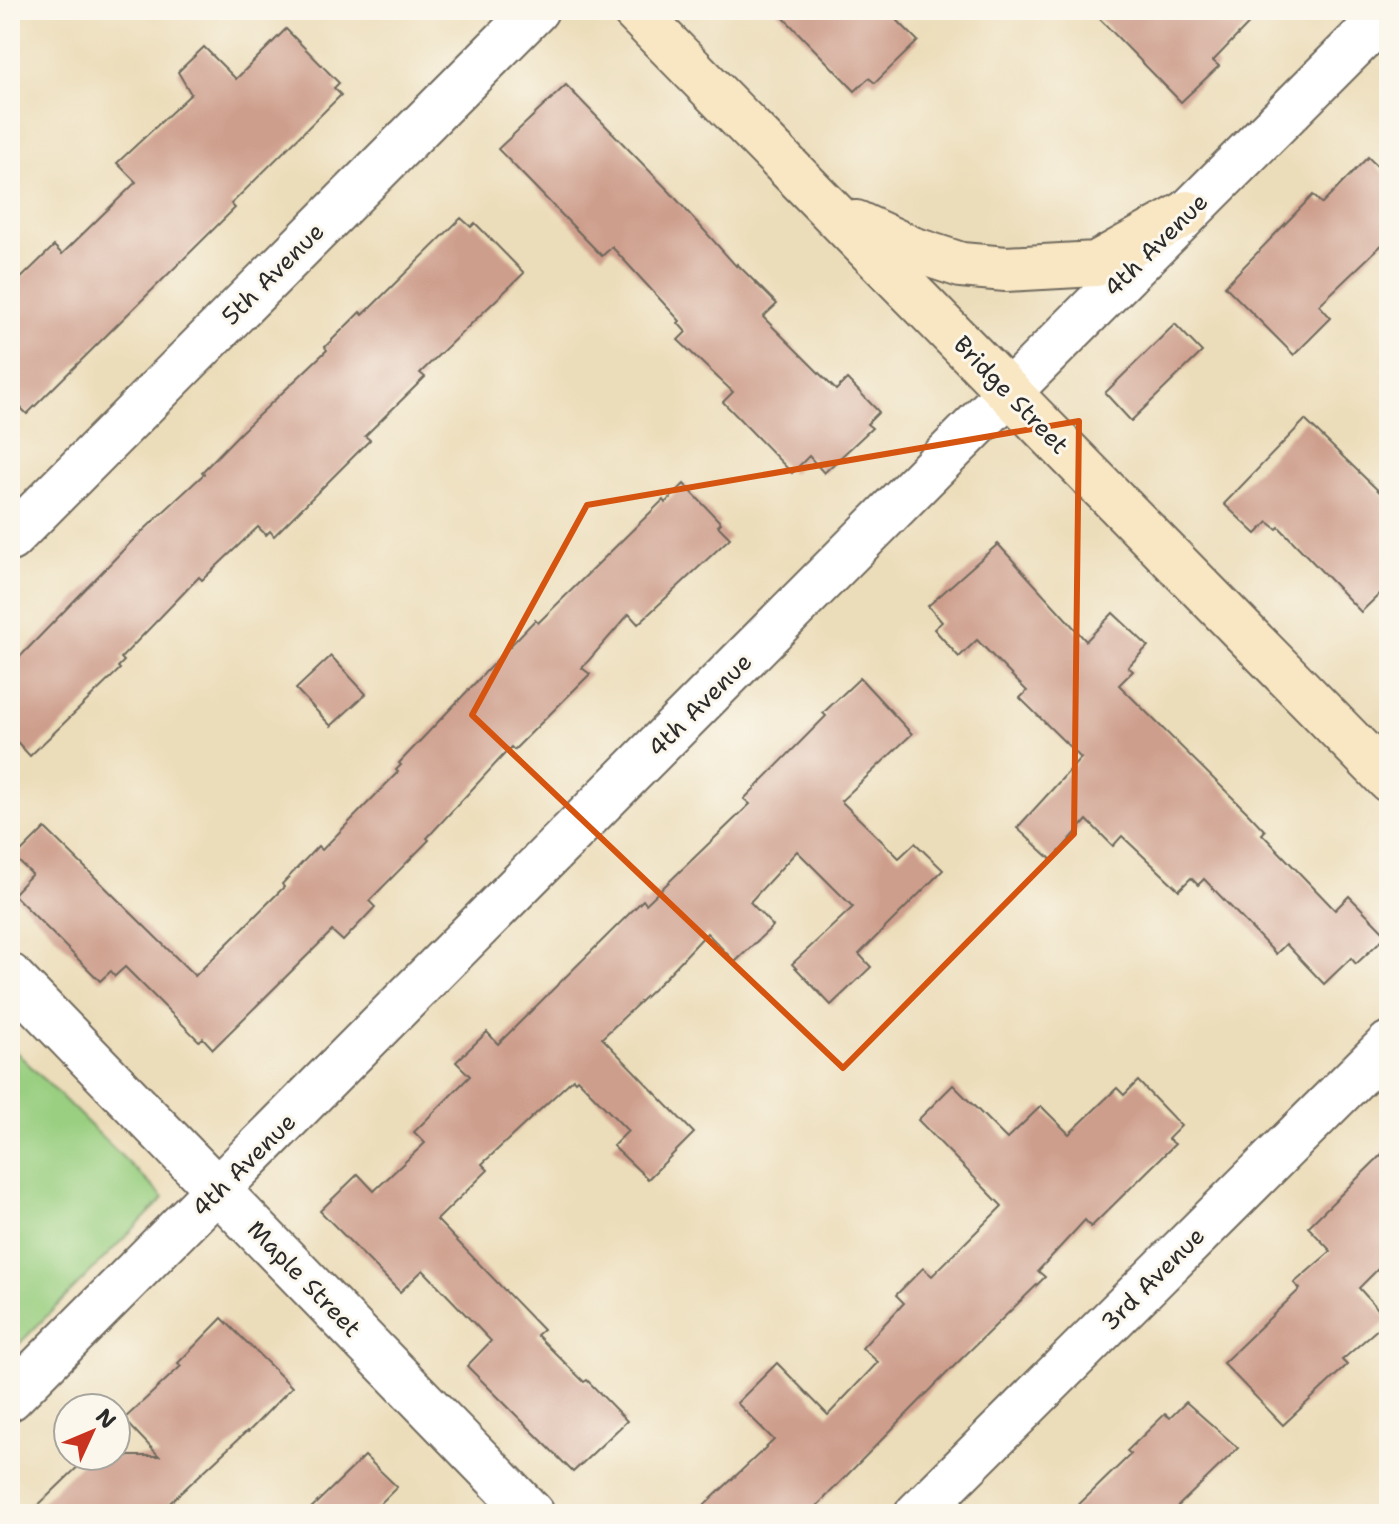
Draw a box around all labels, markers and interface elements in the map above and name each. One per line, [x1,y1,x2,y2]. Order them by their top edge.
street label: 4th Avenue [1097,186,1215,304]
street label: 5th Avenue [215,216,331,332]
street label: Bridge Street [946,329,1076,461]
street label: 4th Avenue [641,646,759,764]
street label: 4th Avenue [185,1106,303,1224]
street label: Maple Street [240,1214,368,1344]
street label: 3rd Avenue [1094,1220,1212,1338]
north arrow [52,1392,132,1472]
text: N [90,1402,123,1435]

